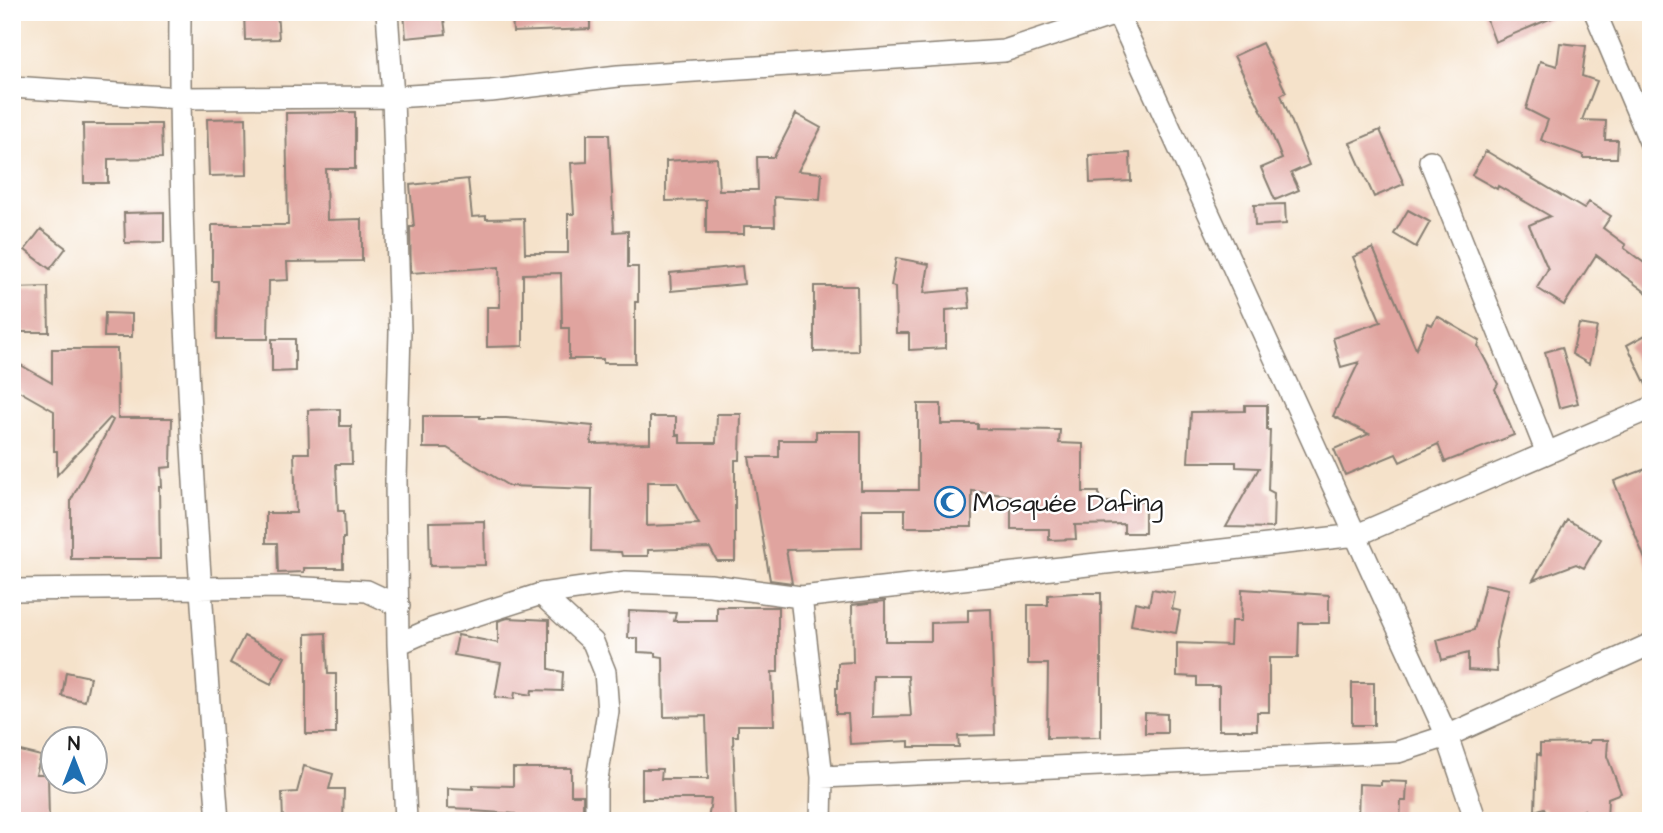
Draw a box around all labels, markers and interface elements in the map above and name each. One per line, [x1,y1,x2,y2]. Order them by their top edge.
mosque icon: Mosquée Dafing [933,485,967,519]
place label: Mosquée Dafing [973,485,1163,523]
north arrow [38,724,108,794]
text: N [68,731,80,758]

